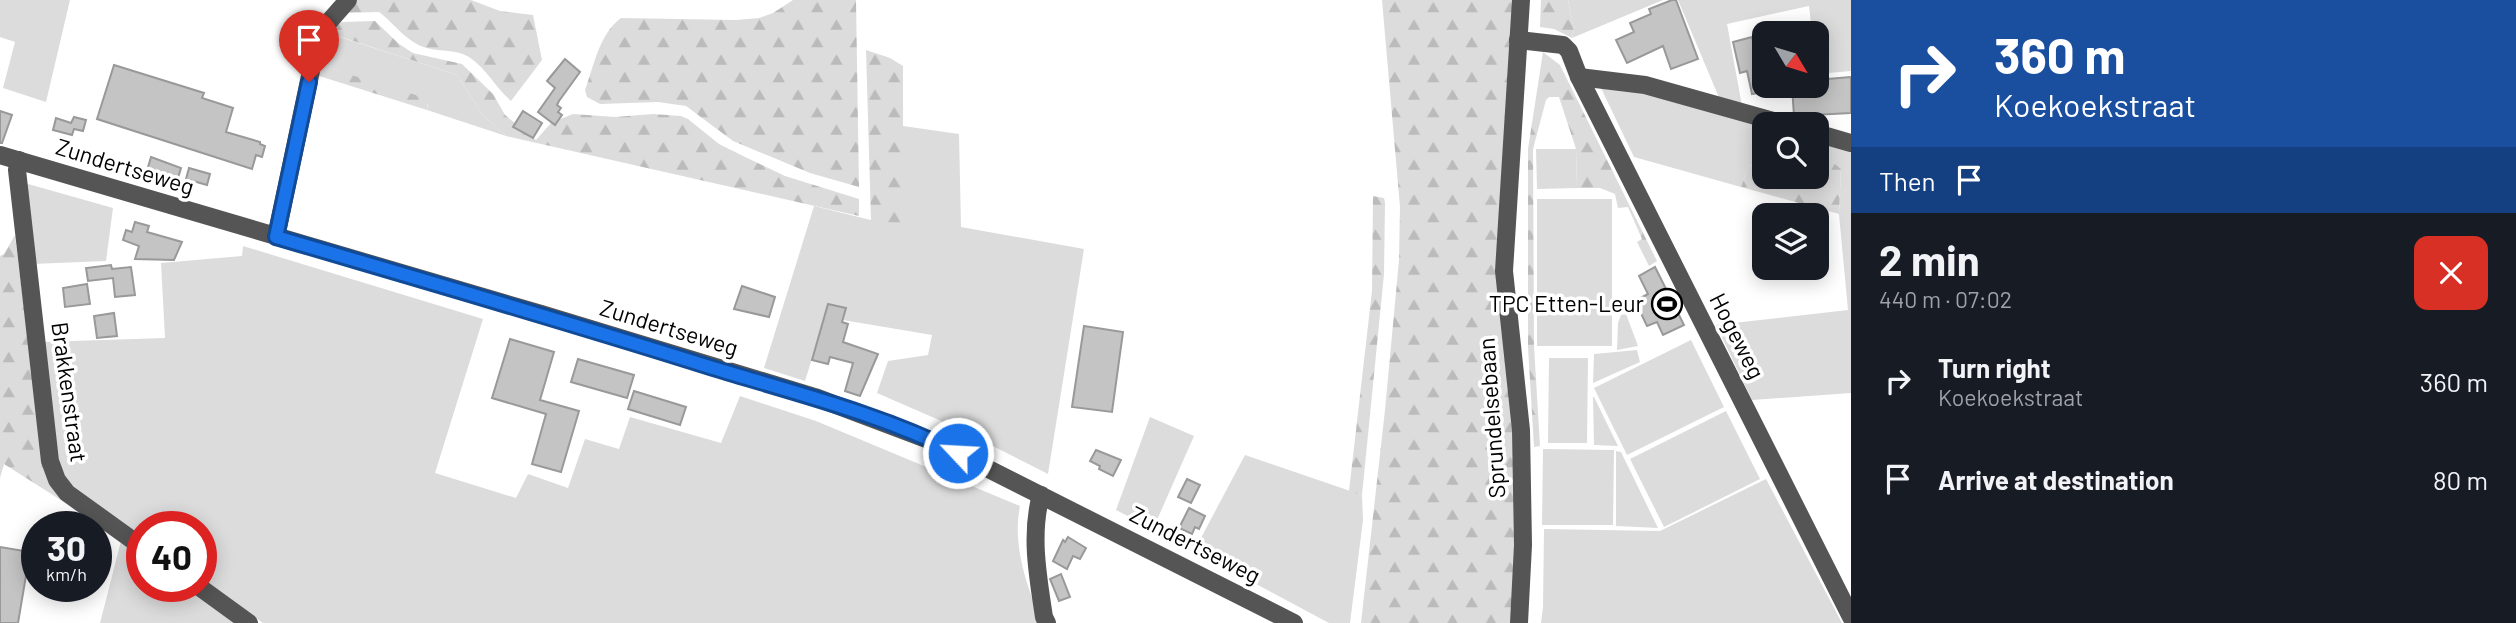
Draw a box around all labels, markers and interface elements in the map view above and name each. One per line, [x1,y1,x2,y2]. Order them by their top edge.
pin [279,10,339,82]
icon: arrive [290,21,328,59]
north arrow [1752,21,1829,98]
map controls [1752,21,1829,280]
text: 360 m [1994,25,2125,84]
icon: right [1879,28,1970,119]
text: Koekoekstraat [1994,85,2196,123]
button: search [1752,112,1829,189]
street label: Zundertseweg [53,132,198,200]
icon: arrive [1950,161,1988,199]
text: Then [1879,165,1936,196]
button: layers [1752,203,1829,280]
text: 2 min [1879,234,1980,284]
button: close [2414,236,2488,310]
text: 440 m · 07:02 [1879,285,2012,313]
sports icon: TPC Etten-Leur [1650,287,1684,321]
street label: Hogeweg [1704,288,1771,383]
place label: TPC Etten-Leur [1489,289,1645,317]
street label: Zundertseweg [597,293,742,361]
street label: Brakkenstraat [46,320,94,464]
street label: Sprundelsebaan [1471,337,1511,499]
text: Turn right [1938,352,2051,383]
icon: right [1879,362,1917,400]
text: 360 m [2420,366,2488,397]
text: Koekoekstraat [1938,383,2083,411]
position arrow [921,416,995,490]
icon: arrive [1879,460,1917,498]
text: Arrive at destination [1938,464,2174,495]
text: 80 m [2433,464,2488,495]
street label: Zundertseweg [1125,499,1265,589]
speed limit sign: 40 [126,511,217,602]
text: 30 [47,526,86,568]
text: km/h [46,563,87,585]

